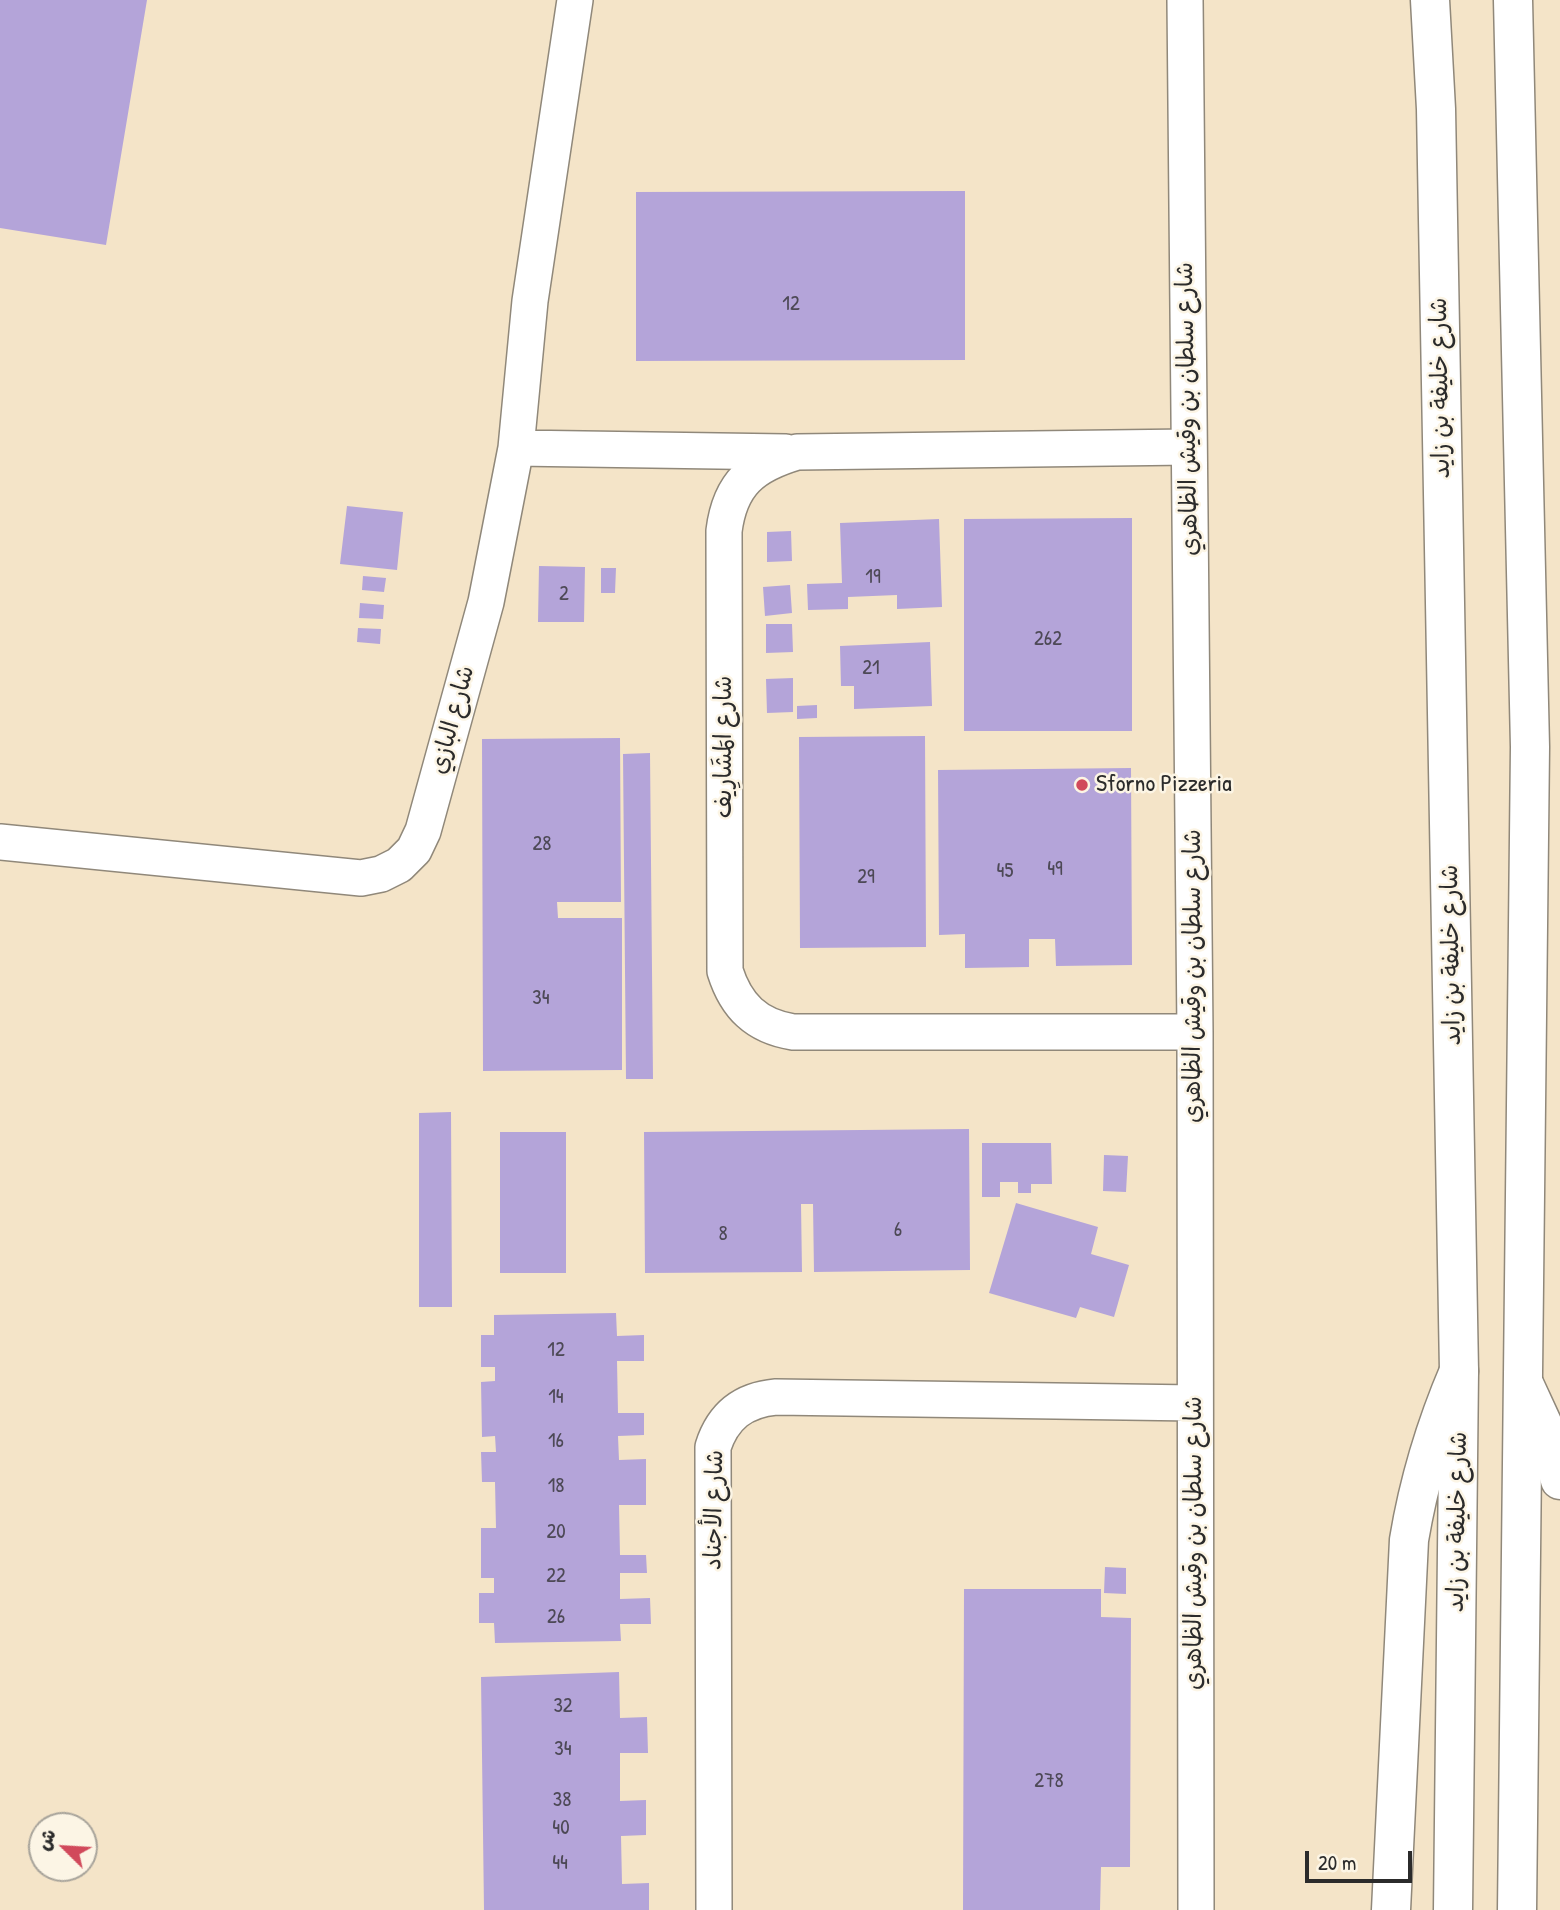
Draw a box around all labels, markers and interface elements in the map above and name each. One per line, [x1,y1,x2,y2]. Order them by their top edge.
street label: شارع سلطان بن وقيش الظاهري [1171,262,1205,556]
house number: 12 [782,291,800,317]
street label: شارع خليفة بن زايد [1425,297,1457,479]
house number: 19 [865,564,881,590]
house number: 2 [559,581,569,607]
house number: 262 [1034,626,1062,652]
house number: 21 [862,655,880,681]
street label: شارع البازي [425,663,481,777]
street label: شارع المَشَارِيف [711,676,739,818]
place label: Sforno Pizzeria [1096,771,1232,799]
marker: Sforno Pizzeria [1074,777,1090,793]
street label: شارع سلطان بن وقيش الظاهري [1180,829,1208,1123]
house number: 28 [533,831,551,857]
house number: 49 [1047,856,1063,882]
house number: 45 [997,858,1013,884]
house number: 29 [857,864,875,890]
street label: شارع خليفة بن زايد [1436,864,1468,1046]
house number: 34 [532,985,550,1011]
house number: 6 [894,1217,902,1243]
house number: 8 [718,1221,728,1247]
house number: 12 [547,1337,565,1363]
house number: 14 [548,1384,564,1410]
street label: شارع سلطان بن وقيش الظاهري [1181,1396,1209,1690]
house number: 16 [548,1428,564,1454]
street label: شارع خليفة بن زايد [1442,1431,1474,1613]
street label: شارع الأجناد [700,1450,730,1570]
house number: 18 [548,1473,564,1499]
house number: 20 [546,1519,566,1545]
house number: 22 [546,1563,566,1589]
house number: 26 [547,1604,565,1630]
house number: 32 [553,1693,573,1719]
house number: 34 [554,1736,572,1762]
house number: 278 [1034,1768,1064,1794]
house number: 38 [553,1787,571,1813]
north arrow [28,1812,98,1882]
house number: 40 [552,1815,570,1841]
text: ش [30,1824,62,1854]
scale bar [1308,1836,1415,1880]
text: 20 m [1318,1848,1356,1877]
house number: 44 [552,1850,568,1876]

